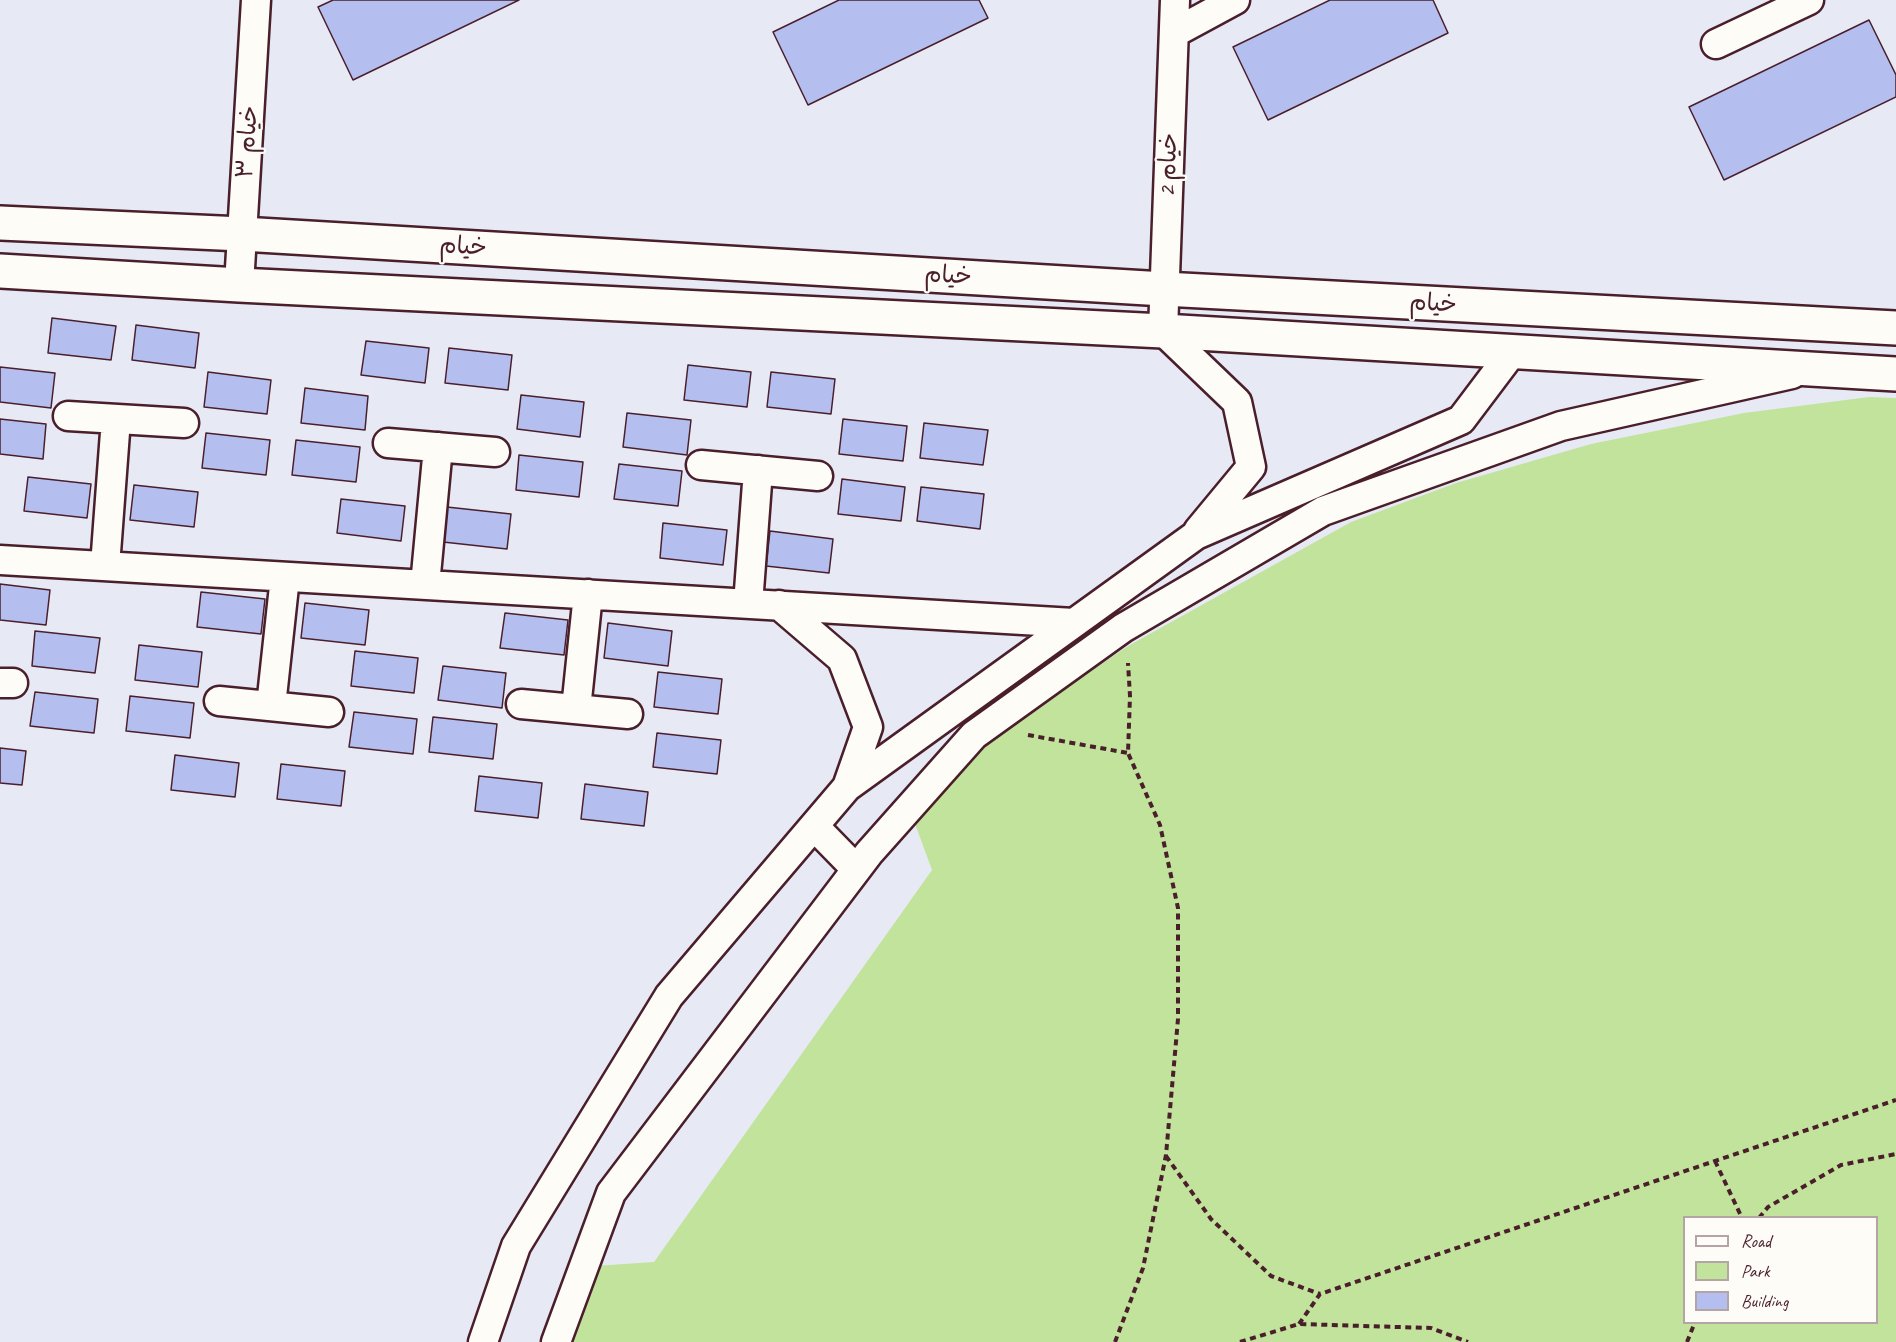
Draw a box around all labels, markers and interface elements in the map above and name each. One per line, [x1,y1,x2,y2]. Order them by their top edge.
street label: خیام ۳ [231,105,265,179]
street label: خیام 2 [1153,132,1185,198]
street label: خیام [438,231,488,263]
street label: خیام [923,260,973,292]
street label: خیام [1408,288,1458,320]
legend [1683,1216,1878,1324]
text: Road [1741,1230,1771,1252]
text: Park [1741,1260,1770,1282]
text: Building [1741,1290,1788,1312]

